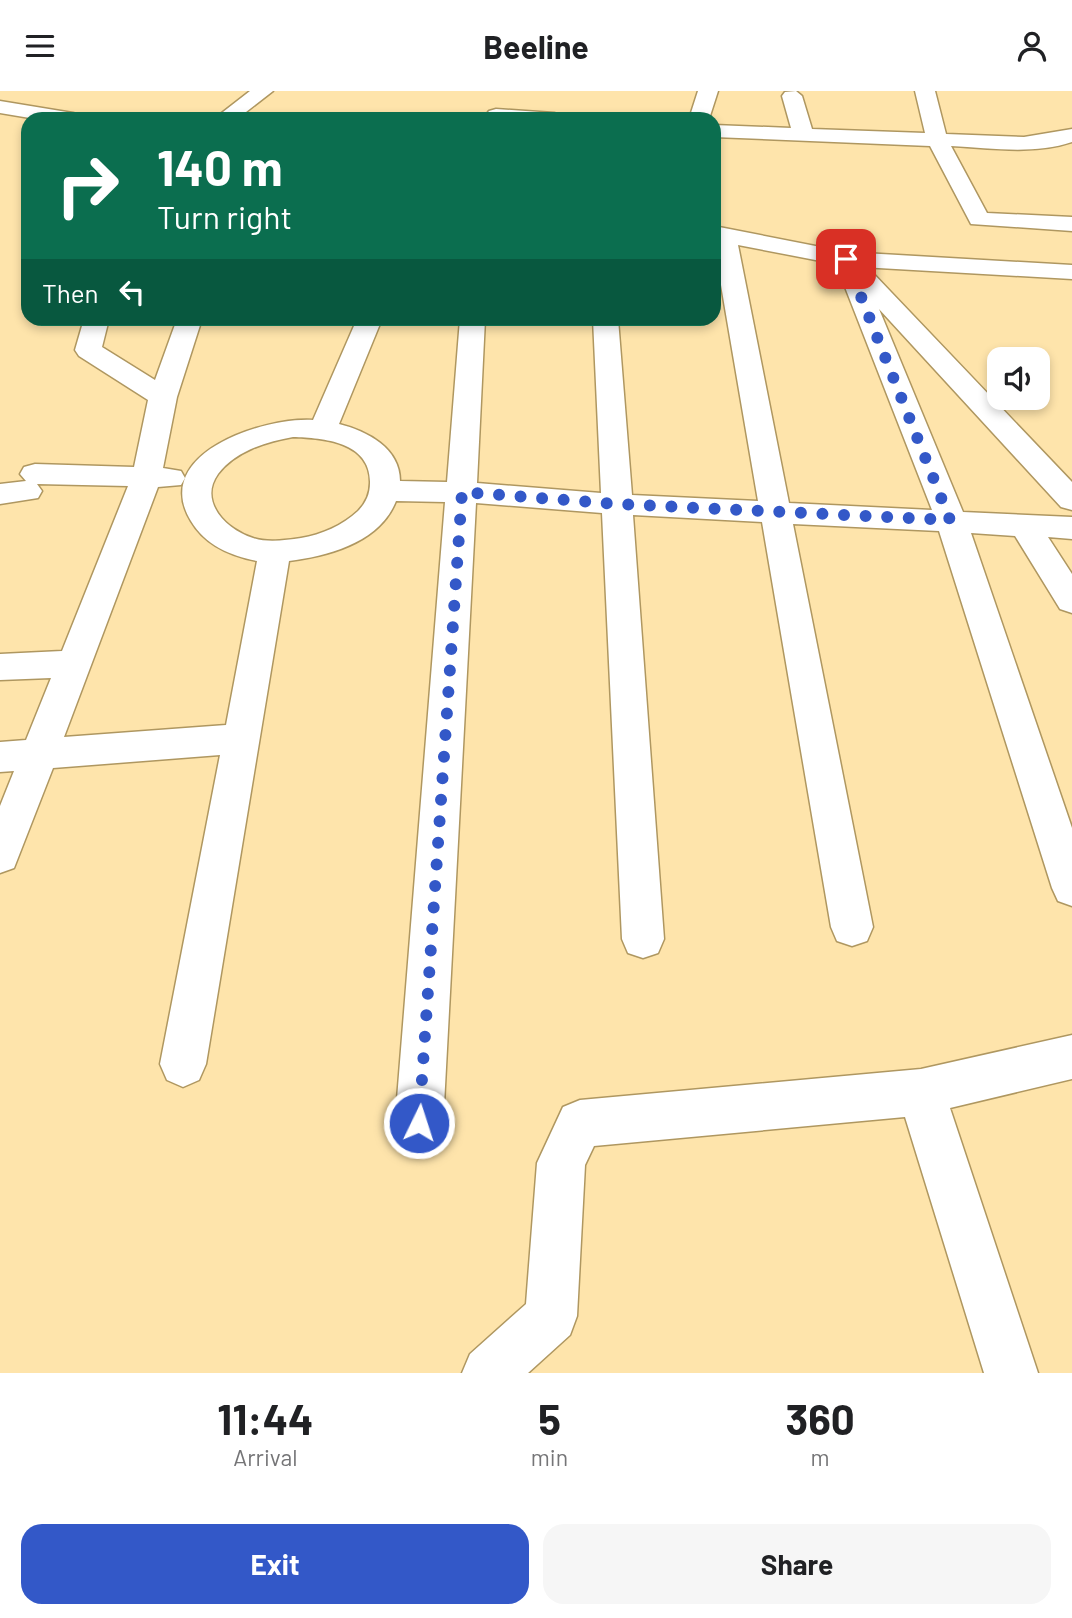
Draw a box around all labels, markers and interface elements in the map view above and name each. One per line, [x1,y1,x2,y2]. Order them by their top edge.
icon: menu [21,27,59,65]
text: Beeline [483,27,589,65]
icon: person [1013,27,1051,65]
text: 140 m [157,137,283,196]
icon: right [42,140,133,231]
text: Turn right [157,197,292,235]
pin [816,229,876,289]
icon: arrive [827,240,865,278]
icon: left [113,273,151,311]
text: Then [42,277,99,308]
map controls [987,347,1050,410]
button: sound [987,347,1050,410]
position arrow [382,1086,456,1160]
text: 11:44 [217,1393,313,1443]
text: 5 [538,1393,561,1443]
text: 360 [785,1393,855,1443]
text: Arrival [233,1443,298,1471]
text: min [531,1443,568,1471]
text: m [811,1443,830,1471]
button: Exit [21,1524,529,1604]
button: Share [543,1524,1051,1604]

